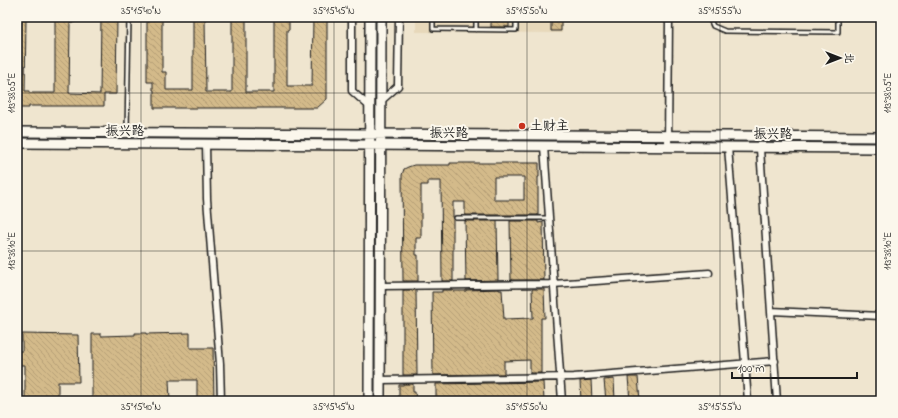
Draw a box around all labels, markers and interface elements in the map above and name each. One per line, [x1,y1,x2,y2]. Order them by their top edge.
text: 35°15'40"N [121,4,161,19]
text: 35°15'45"N [313,4,355,19]
text: 35°15'50"N [506,4,548,19]
text: 35°15'55"N [698,4,742,19]
north arrow [820,38,860,78]
text: 北 [841,53,857,64]
text: 113°38'05"E [5,73,20,113]
text: 113°38'05"E [881,73,896,113]
place label: 土财主 [530,117,569,136]
marker: 土财主 [517,121,527,131]
street label: 振兴路 [105,122,145,141]
street label: 振兴路 [429,124,469,143]
street label: 振兴路 [753,125,793,144]
text: 113°38'10"E [5,232,20,270]
text: 113°38'10"E [881,232,896,270]
scale bar [732,354,857,380]
text: 100 m [738,360,765,378]
text: 35°15'40"N [121,400,161,415]
text: 35°15'45"N [313,400,355,415]
text: 35°15'50"N [506,400,548,415]
text: 35°15'55"N [698,400,742,415]

